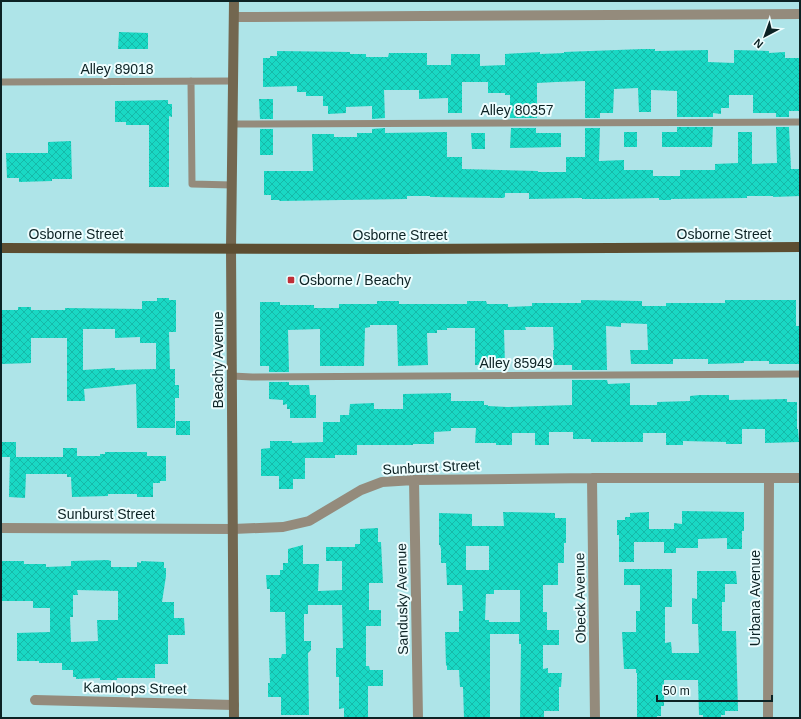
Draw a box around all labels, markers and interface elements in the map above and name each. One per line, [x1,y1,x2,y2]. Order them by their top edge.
north arrow [745,16,785,56]
text: N [751,36,765,51]
street label: Alley 89018 [80,61,154,77]
street label: Alley 80357 [480,102,554,118]
street label: Osborne Street [29,226,124,242]
street label: Osborne Street [677,226,772,242]
street label: Osborne Street [353,227,448,243]
place label: Osborne / Beachy [299,272,411,288]
marker: Osborne / Beachy [286,275,296,285]
street label: Beachy Avenue [210,311,226,409]
street label: Alley 85949 [479,355,553,371]
street label: Sunburst Street [382,456,480,478]
street label: Sunburst Street [57,506,155,522]
street label: Sandusky Avenue [393,543,411,655]
street label: Urbana Avenue [747,550,763,646]
street label: Obeck Avenue [571,552,589,644]
scale bar [657,677,772,703]
street label: Kamloops Street [83,679,187,697]
text: 50 m [663,684,690,698]

